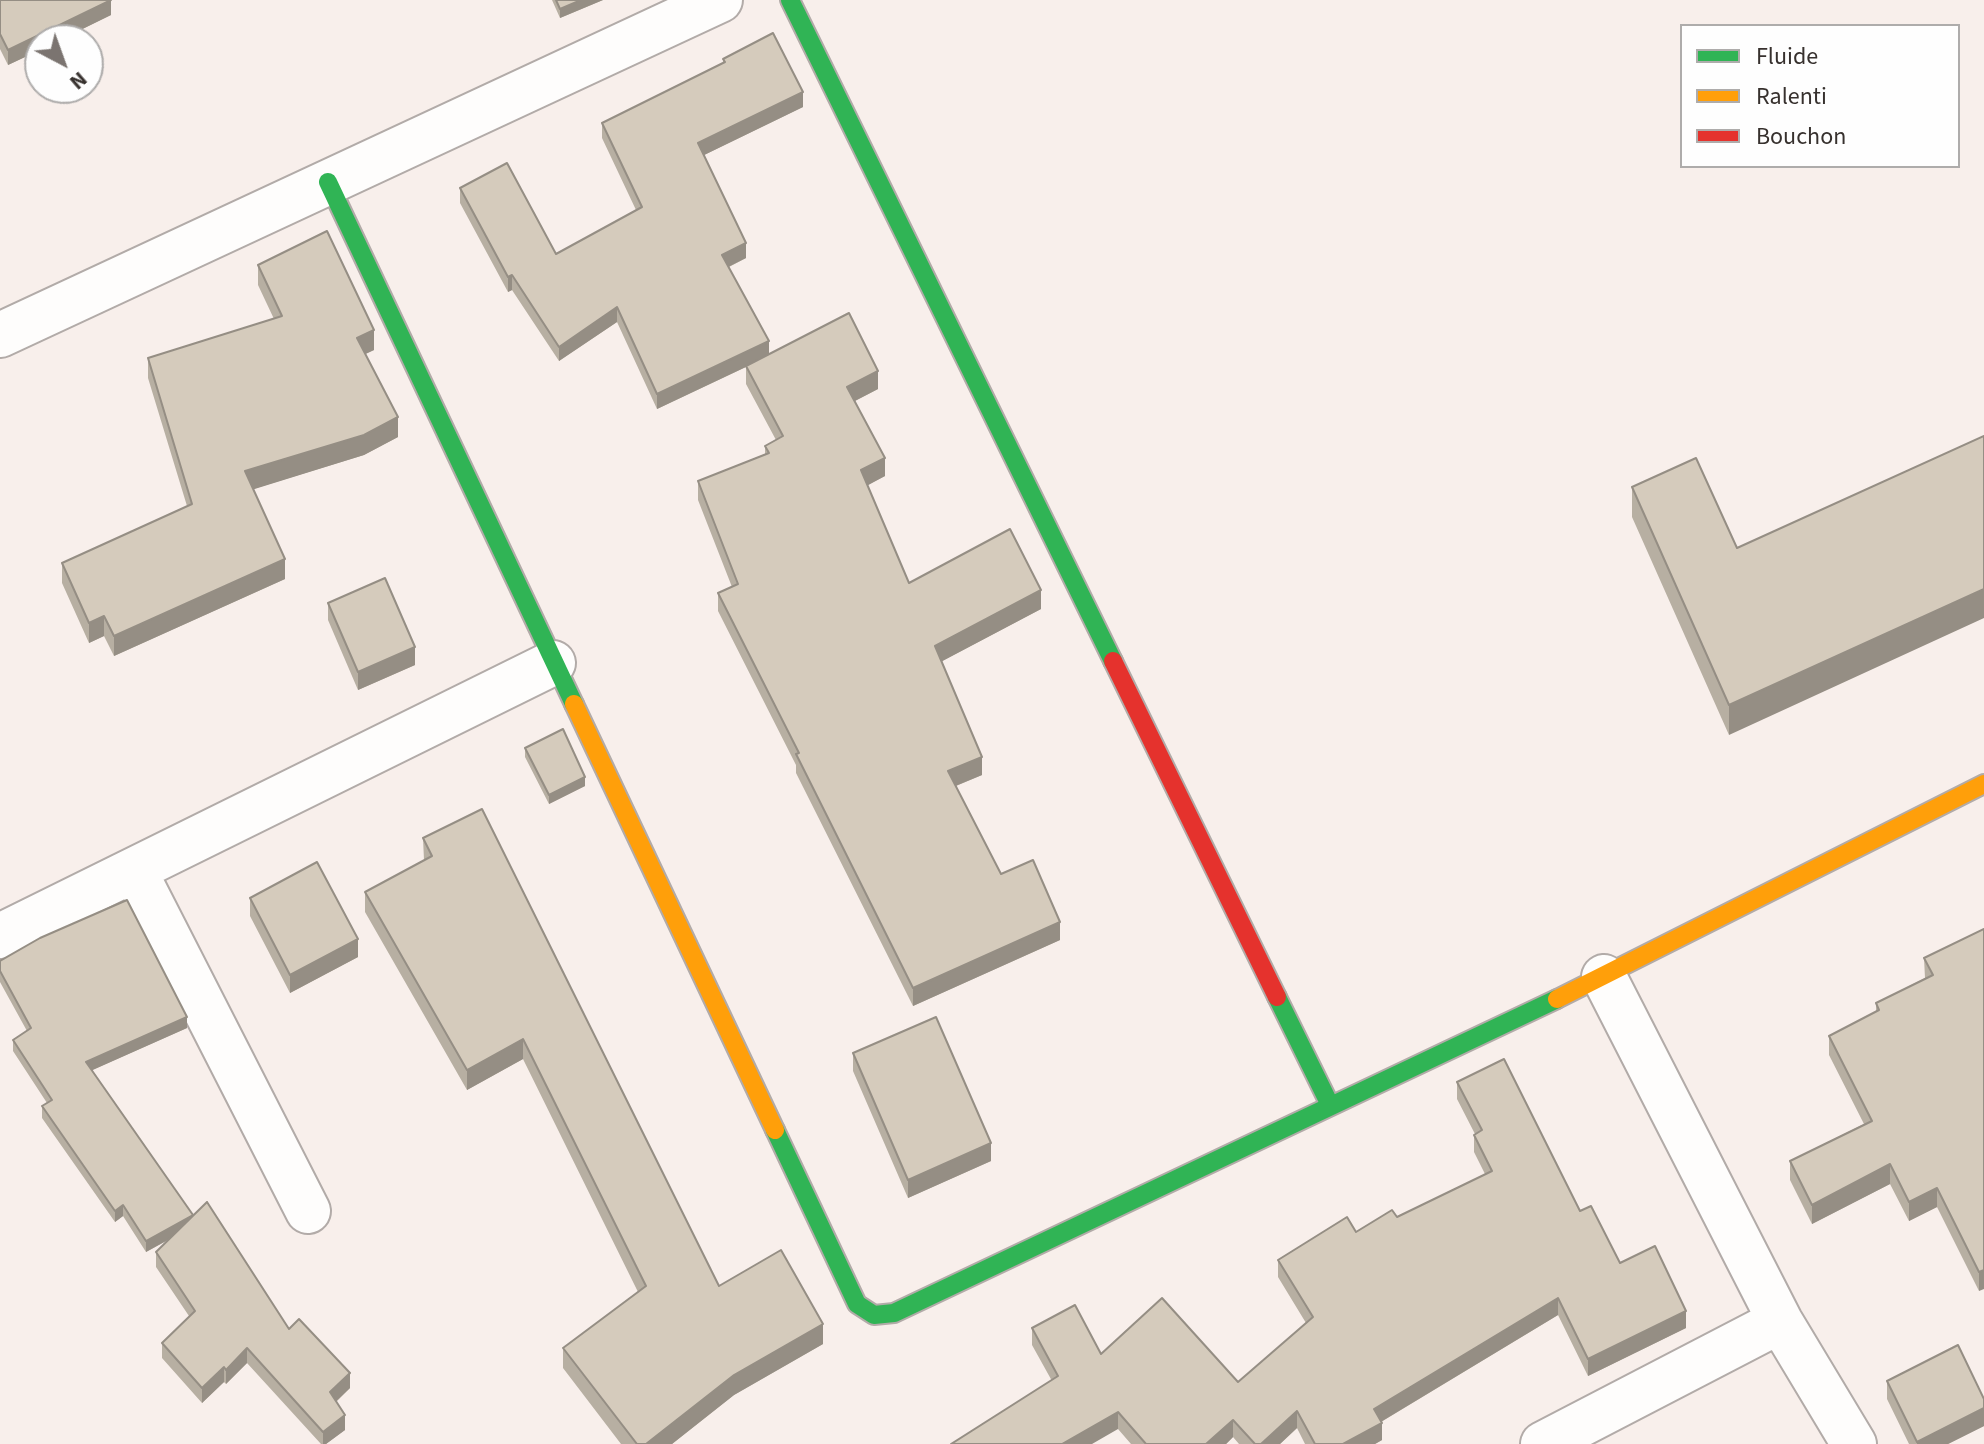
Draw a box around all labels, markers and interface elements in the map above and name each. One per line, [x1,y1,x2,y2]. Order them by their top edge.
north arrow [24,24,104,104]
legend [1680,24,1960,168]
text: Fluide [1756,39,1818,74]
text: N [62,64,94,97]
text: Ralenti [1756,79,1827,114]
text: Bouchon [1756,119,1846,154]

